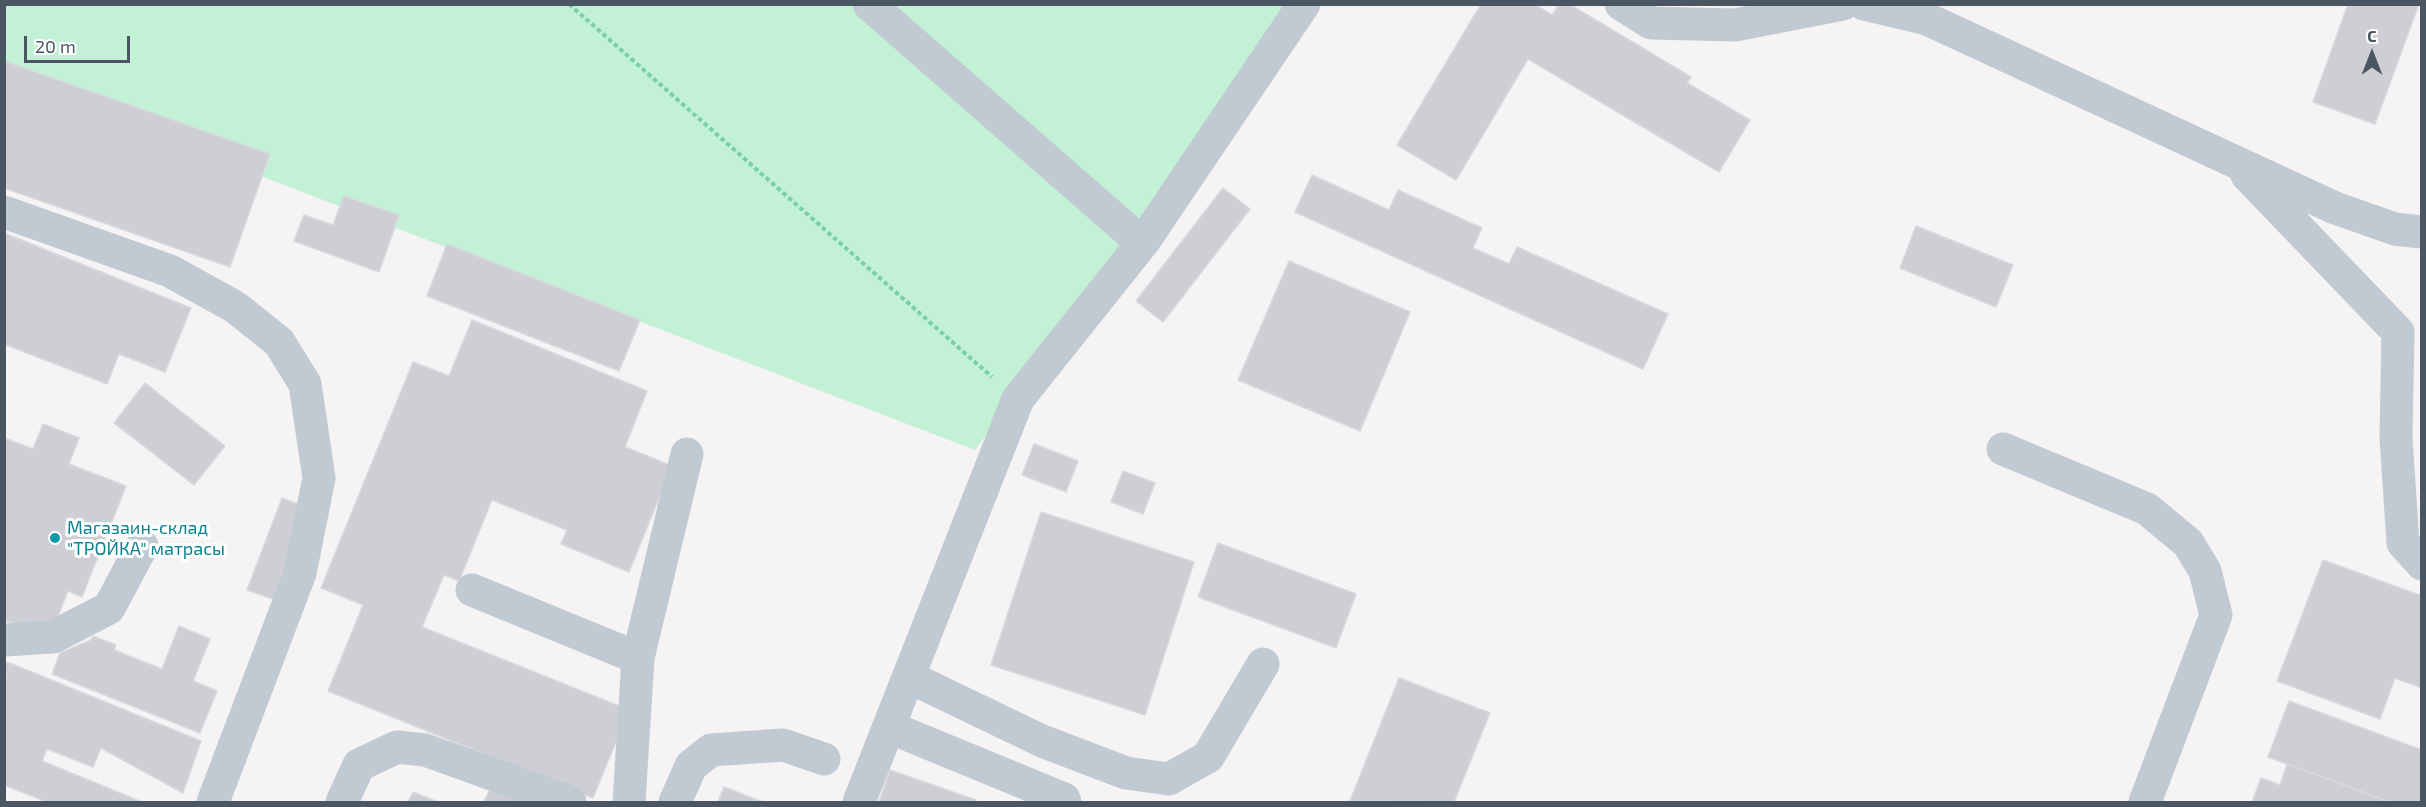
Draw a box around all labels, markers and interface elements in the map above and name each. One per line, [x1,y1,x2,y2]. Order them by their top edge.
scale bar [27,24,134,62]
north arrow [2342,24,2402,84]
text: С [2367,26,2377,45]
text: 20 m [35,35,76,57]
place label: Магазаин-склад "ТРОЙКА" матрасы [67,517,225,560]
marker: Магазаин-склад "ТРОЙКА" матрасы [48,531,62,545]

